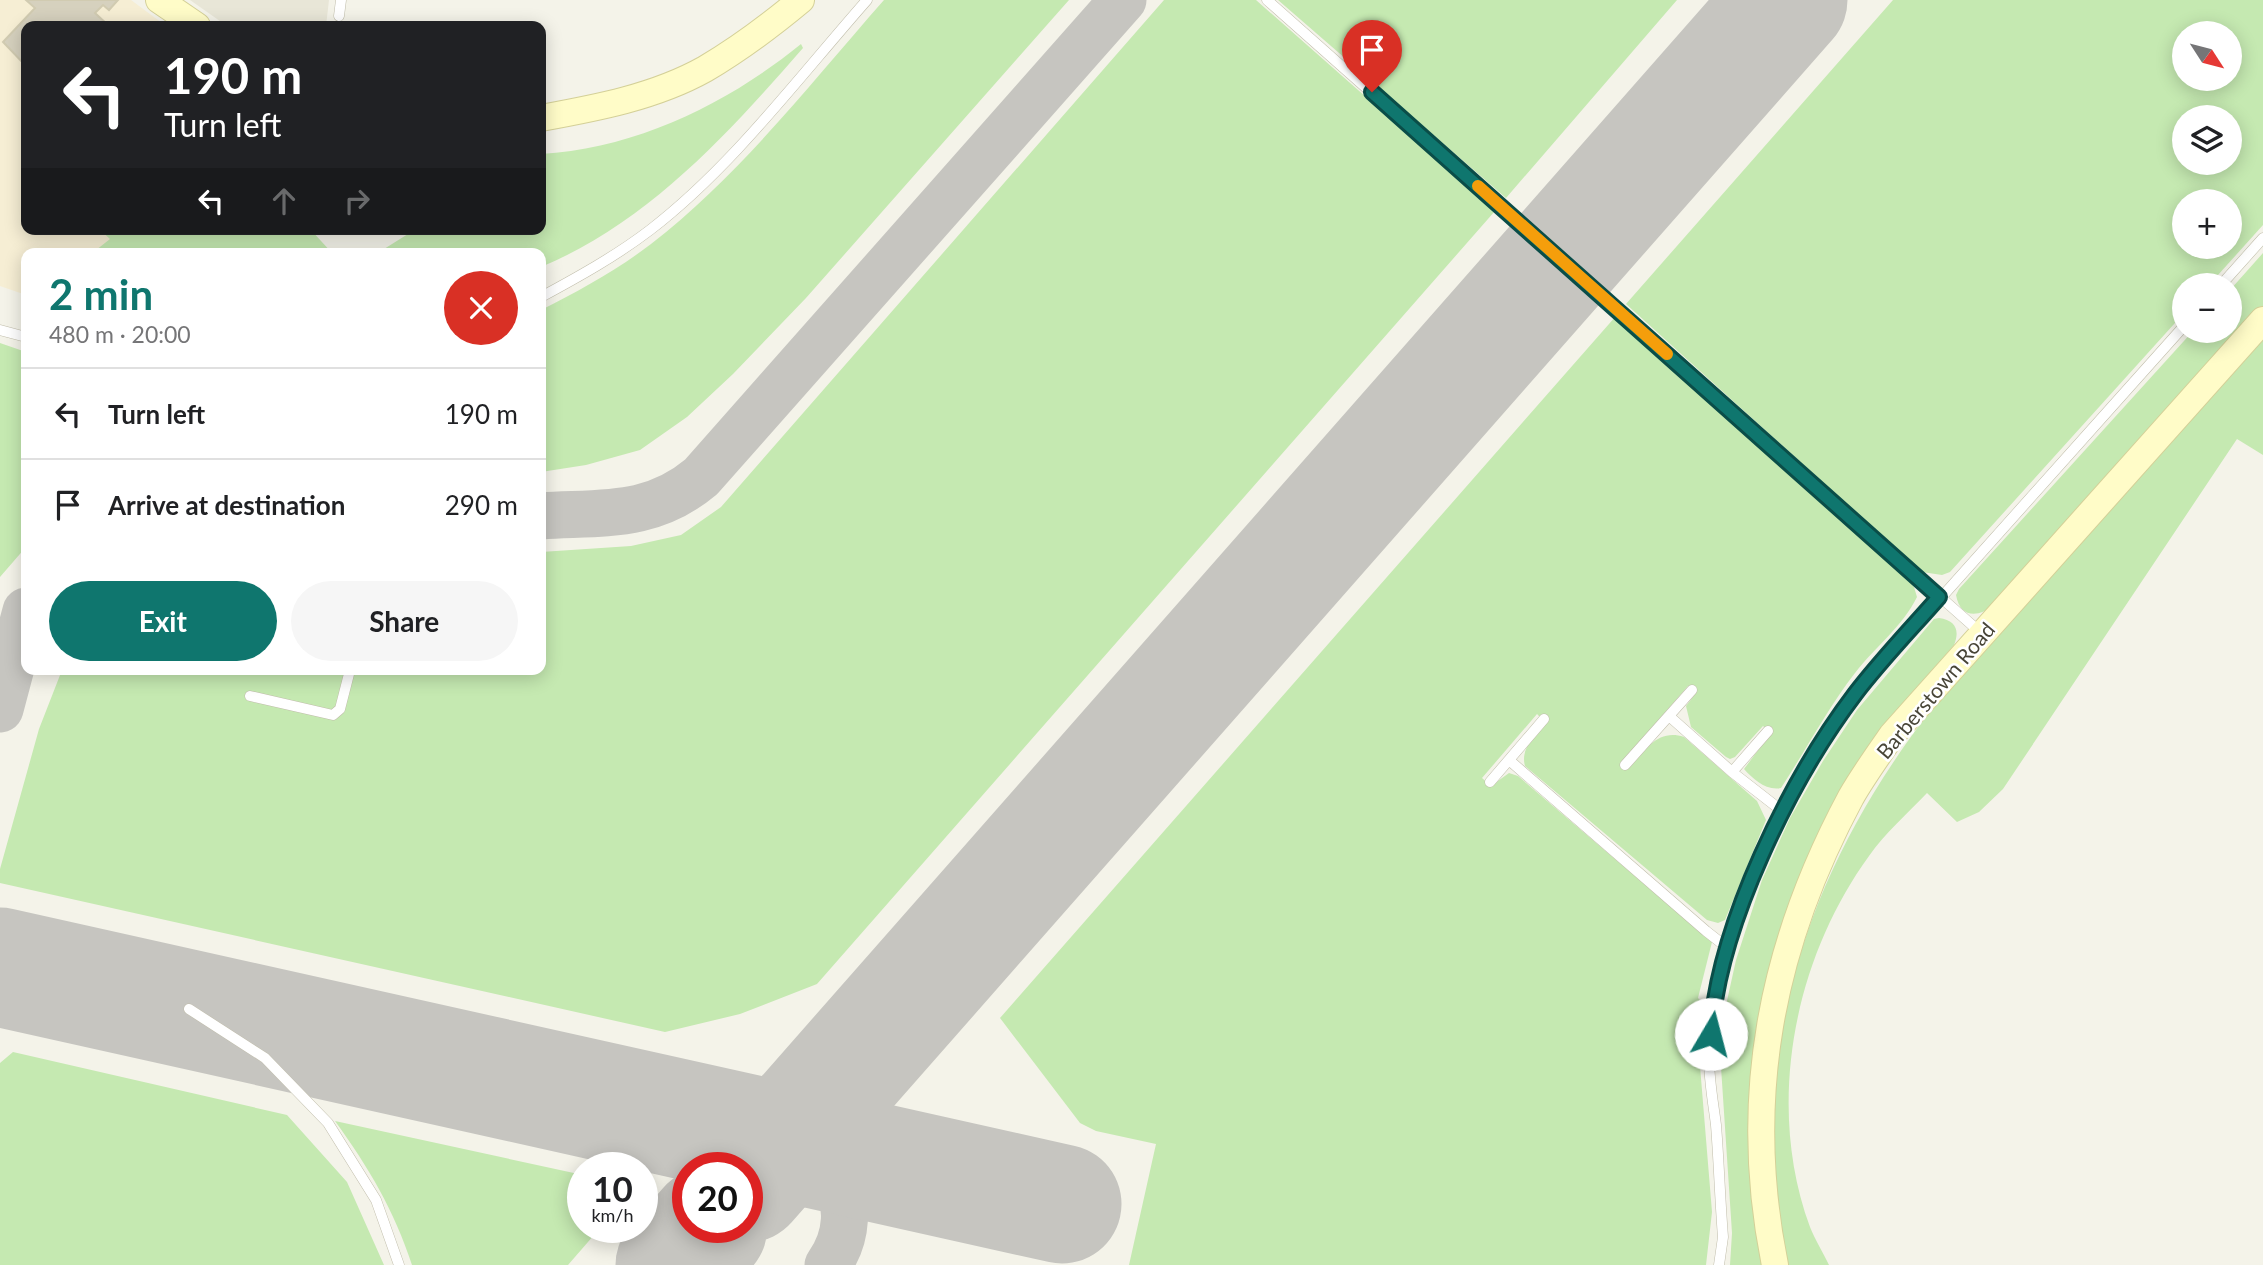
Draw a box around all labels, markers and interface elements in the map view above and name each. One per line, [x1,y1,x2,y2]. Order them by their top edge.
pin [1342,20,1402,92]
north arrow [2172,21,2242,91]
map controls [2172,21,2242,343]
icon: arrive [1353,31,1391,69]
text: 190 m [164,46,302,104]
icon: left [49,49,140,140]
text: Turn left [164,105,281,144]
button: layers [2172,105,2242,175]
icon: left [192,182,230,220]
icon: ahead [265,182,303,220]
icon: right [338,182,376,220]
button: + [2172,189,2242,259]
text: 2 min [49,269,153,319]
button: close [444,271,518,345]
button: − [2172,273,2242,343]
text: 480 m · 20:00 [49,320,191,348]
icon: left [49,395,87,433]
text: Turn left [108,398,205,430]
text: 190 m [445,398,518,430]
icon: arrive [49,486,87,524]
text: Arrive at destination [108,489,345,521]
text: 290 m [445,489,518,521]
button: Exit [49,581,277,661]
button: Share [291,581,518,661]
street label: Barberstown Road [1871,617,1999,763]
position arrow [1674,997,1748,1071]
speed limit sign: 20 [672,1152,763,1243]
text: 10 [592,1167,633,1209]
text: km/h [591,1204,634,1226]

